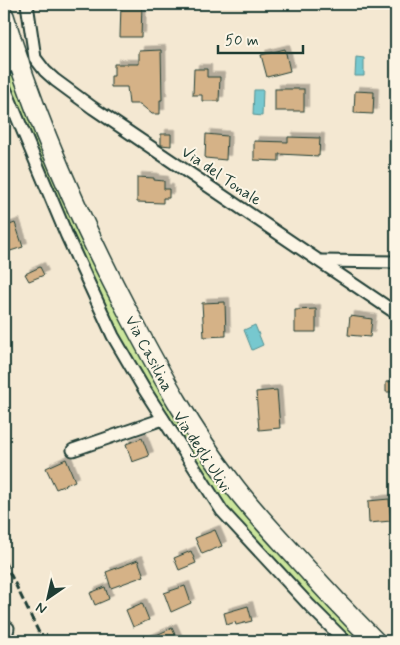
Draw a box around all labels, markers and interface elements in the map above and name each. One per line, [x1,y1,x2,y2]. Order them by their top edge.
scale bar [218,22,302,54]
text: 50 m [225,31,259,51]
street label: Via del Tonale [177,142,266,211]
street label: Via Casilina [120,312,178,396]
street label: Via degli Ulivi [167,407,236,497]
north arrow [22,572,72,622]
text: N [32,598,50,618]

